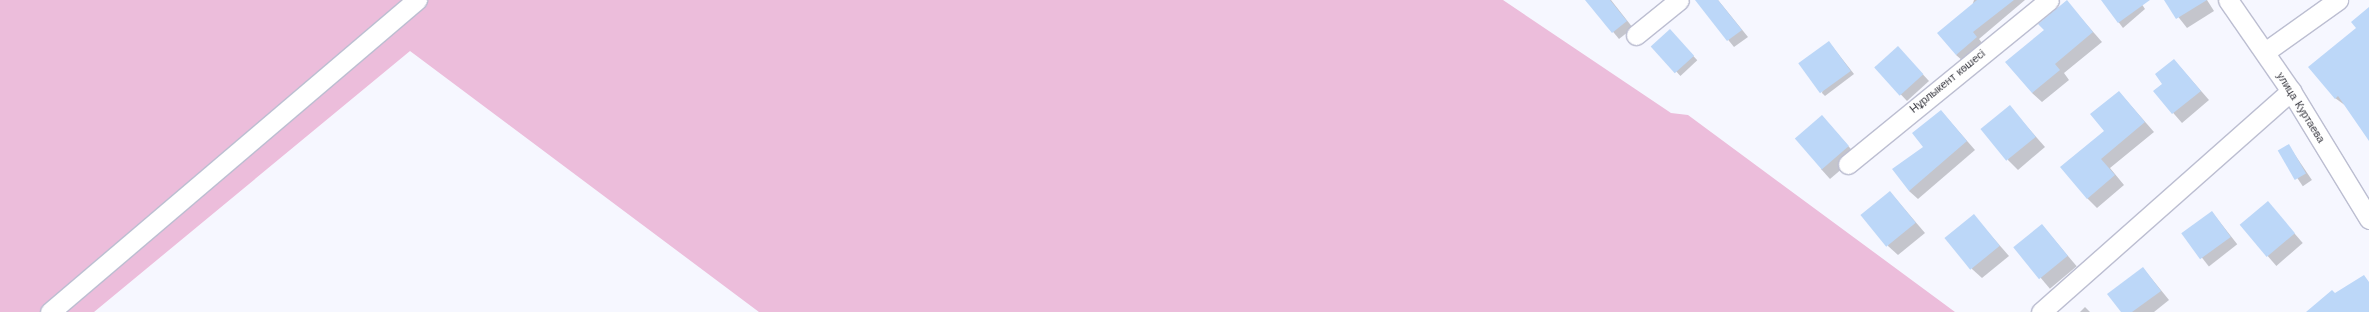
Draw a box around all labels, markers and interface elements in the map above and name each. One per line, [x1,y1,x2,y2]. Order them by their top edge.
street label: Нұрлыкент көшесі [1908,48,1988,116]
street label: улица Куртаева [2273,70,2327,146]

